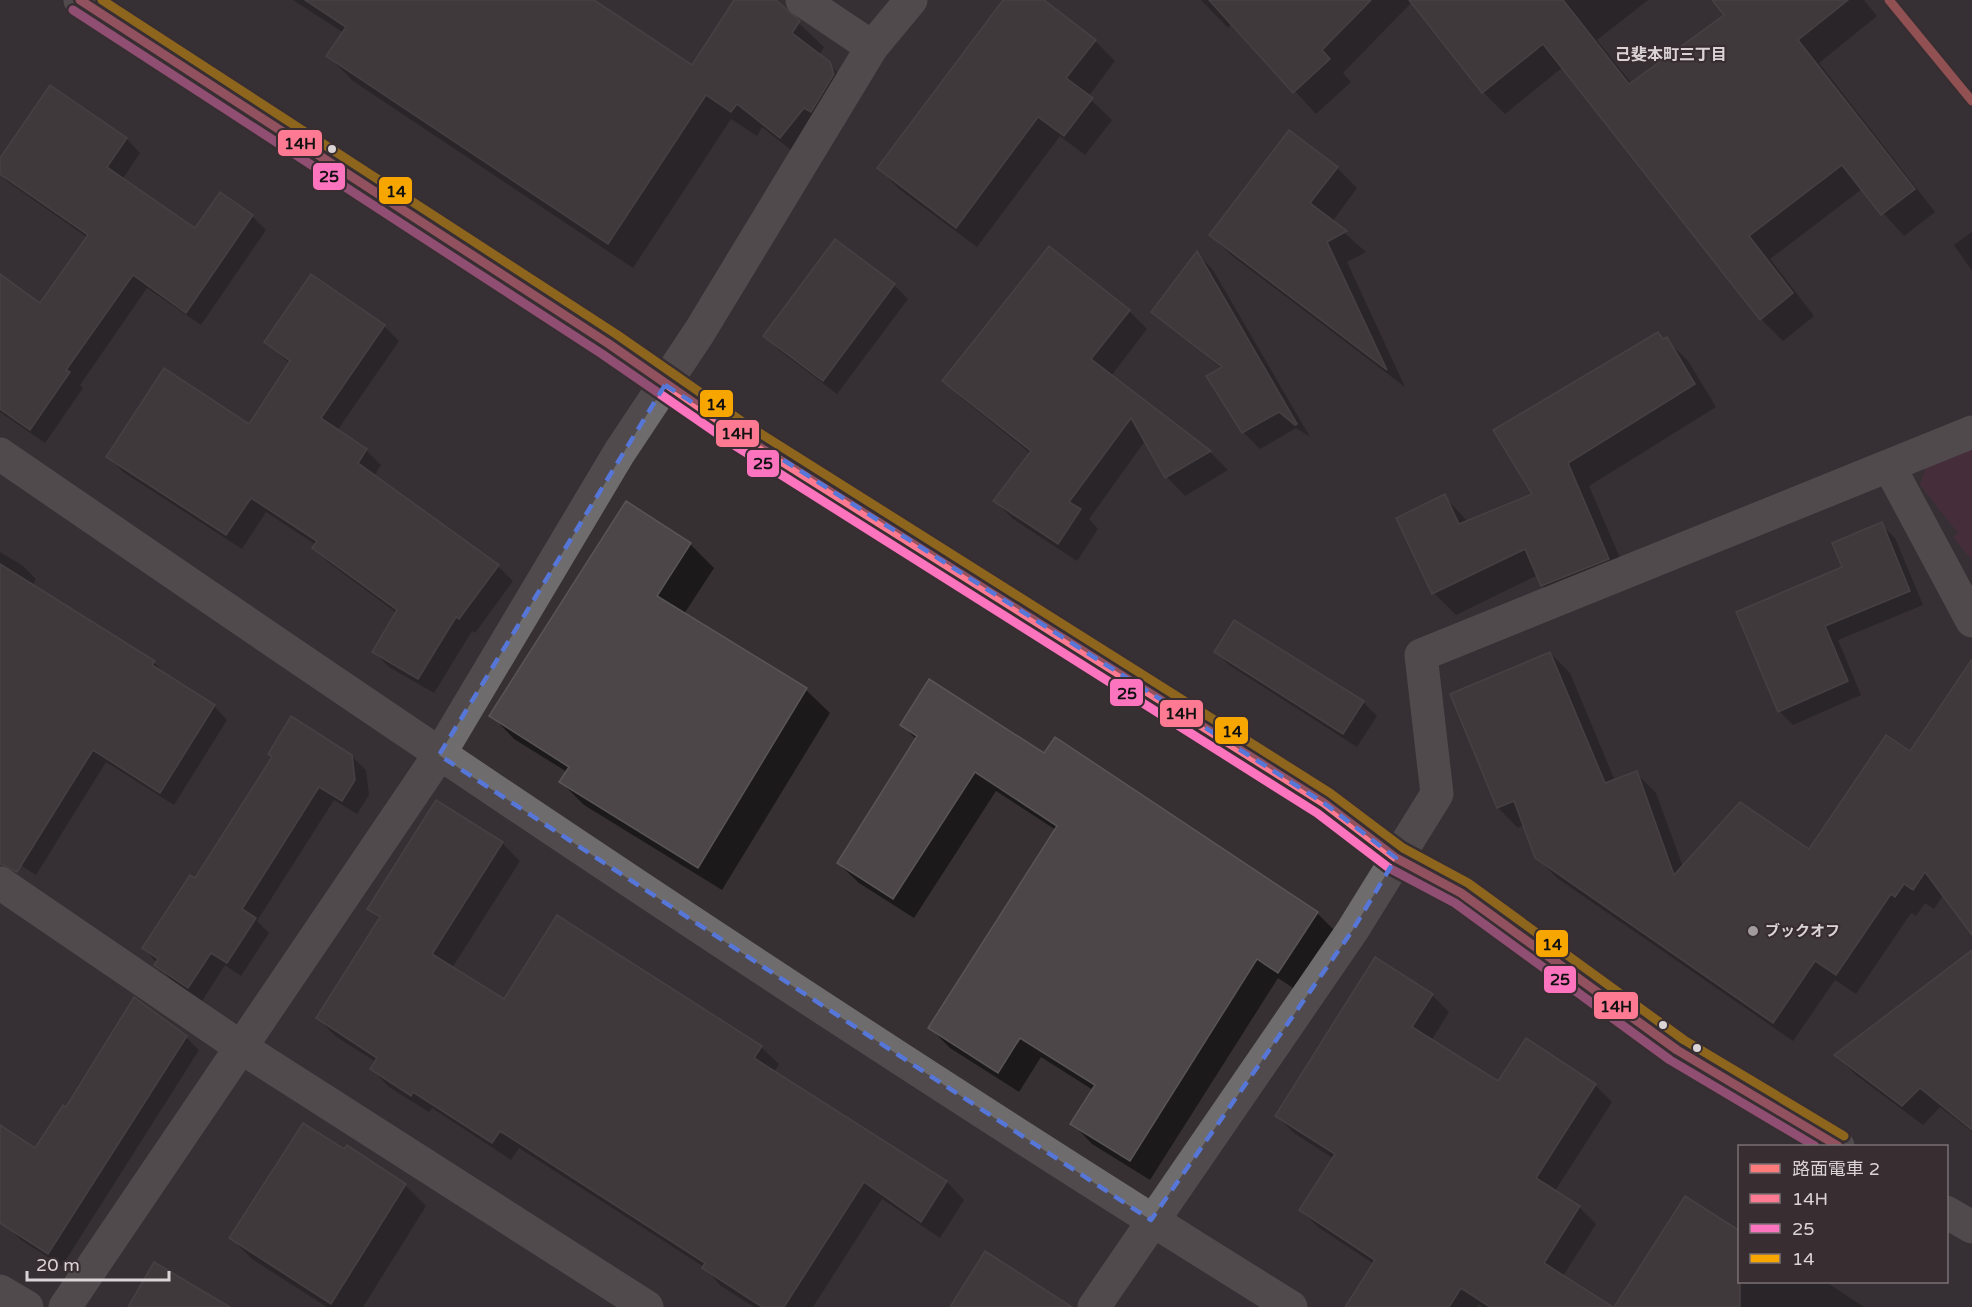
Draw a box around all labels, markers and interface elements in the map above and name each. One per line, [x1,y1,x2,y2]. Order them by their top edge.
district label: 己斐本町三丁目 [1615,45,1727,65]
line badge: 14H [277,129,323,157]
text: 14H [284,134,316,154]
unlabelled marker [326,143,338,155]
line badge: 25 [312,162,346,191]
text: 25 [319,167,339,187]
line badge: 14 [378,176,413,205]
text: 14 [386,182,406,202]
line badge: 14 [699,389,734,418]
text: 14 [706,395,726,415]
line badge: 14H [715,419,760,448]
text: 14H [721,424,753,444]
line badge: 25 [746,449,780,478]
text: 25 [753,454,773,474]
line badge: 25 [1109,678,1144,707]
text: 25 [1117,684,1137,704]
line badge: 14H [1159,699,1204,728]
text: 14H [1165,704,1197,724]
line badge: 14 [1214,716,1249,745]
text: 14 [1222,722,1242,742]
place label: ブックオフ [1765,922,1840,940]
marker: ブックオフ [1746,924,1760,938]
line badge: 14 [1535,929,1569,958]
text: 14 [1542,935,1562,955]
line badge: 25 [1543,965,1577,994]
text: 25 [1550,970,1570,990]
line badge: 14H [1593,991,1639,1020]
text: 14H [1600,997,1632,1017]
unlabelled marker [1657,1019,1669,1031]
unlabelled marker [1691,1042,1703,1054]
legend [1738,1145,1948,1283]
text: 路面電車 2 [1792,1158,1880,1180]
text: 14H [1792,1188,1828,1210]
text: 25 [1792,1218,1815,1240]
scale bar [27,1244,170,1282]
text: 14 [1792,1248,1815,1270]
text: 20 m [36,1254,80,1276]

